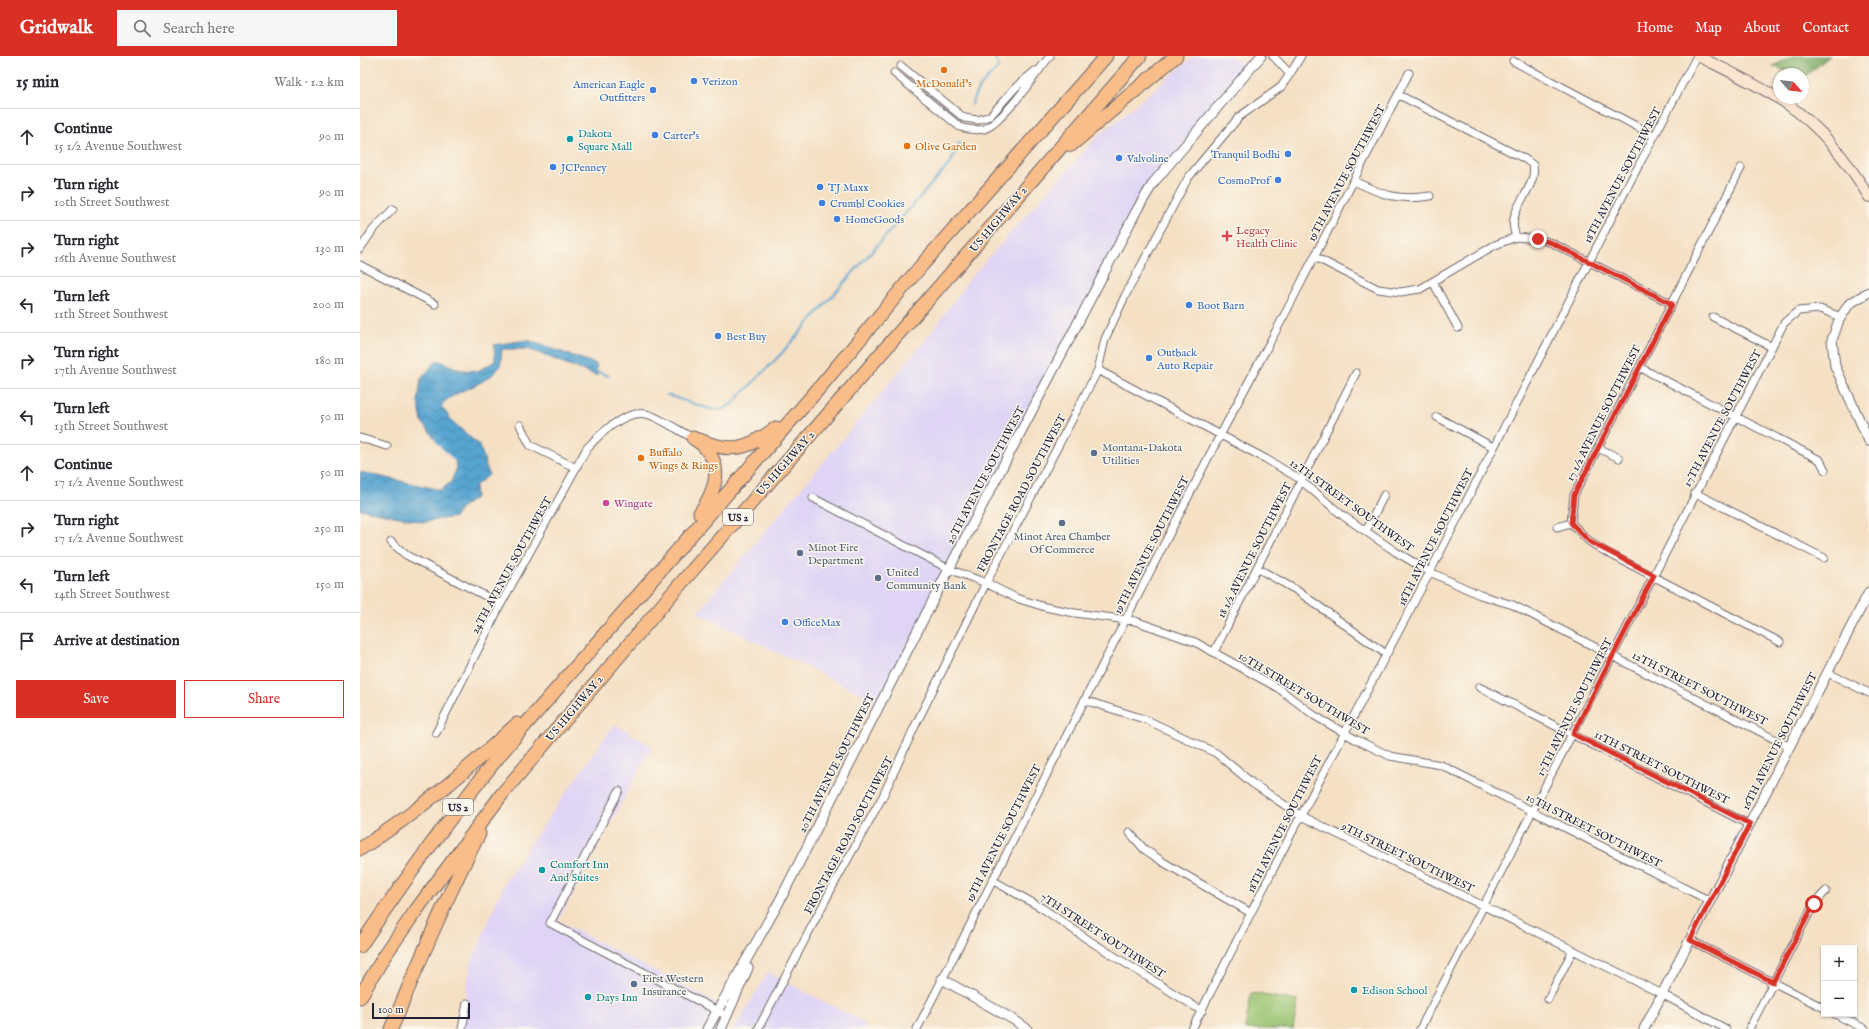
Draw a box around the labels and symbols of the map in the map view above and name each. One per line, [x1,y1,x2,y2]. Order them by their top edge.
marker: McDonald's [939,65,949,75]
north arrow [1773,68,1809,104]
place label: Verizon [701,75,738,89]
marker: Verizon [689,76,699,86]
place label: McDonald's [916,77,972,91]
place label: American Eagle Outfitters [572,78,645,105]
marker: American Eagle Outfitters [648,85,658,95]
street label: 19TH AVENUE SOUTHWEST [1305,103,1389,244]
street label: 18TH AVENUE SOUTHWEST [1581,105,1665,246]
place label: Dakota Square Mall [578,127,632,154]
place label: Carter's [663,129,699,143]
marker: Carter's [650,130,660,140]
marker: Dakota Square Mall [565,134,575,144]
place label: Olive Garden [915,140,977,154]
marker: Olive Garden [902,141,912,151]
place label: Tranquil Bodhi [1211,148,1280,162]
marker: Tranquil Bodhi [1283,149,1293,159]
place label: Valvoline [1126,152,1169,166]
marker: Valvoline [1114,153,1124,163]
place label: JCPenney [559,161,607,175]
marker: JCPenney [548,162,558,172]
place label: CosmoProf [1218,174,1272,188]
marker: CosmoProf [1273,175,1283,185]
place label: TJ Maxx [828,181,869,195]
marker: TJ Maxx [815,182,825,192]
street label: US HIGHWAY 2 [967,184,1030,255]
place label: Crumbl Cookies [830,197,905,211]
marker: Crumbl Cookies [817,198,827,208]
place label: HomeGoods [845,213,904,227]
marker: HomeGoods [832,214,842,224]
place label: Legacy Health Clinic [1236,224,1298,251]
marker: Legacy Health Clinic [1221,230,1233,242]
route end [1529,230,1547,248]
place label: Boot Barn [1197,299,1244,313]
marker: Boot Barn [1184,300,1194,310]
place label: Best Buy [726,330,767,344]
marker: Best Buy [713,331,723,341]
street label: 17 1/2 AVENUE SOUTHWEST [1563,343,1644,484]
place label: Outback Auto Repair [1156,346,1213,373]
street label: 17TH AVENUE SOUTHWEST [1681,348,1765,489]
marker: Outback Auto Repair [1144,353,1154,363]
street label: 20TH AVENUE SOUTHWEST [943,404,1028,547]
street label: FRONTAGE ROAD SOUTHWEST [974,412,1069,575]
street label: US HIGHWAY 2 [754,428,818,499]
place label: Montana-Dakota Utilities [1102,441,1182,468]
place label: Buffalo Wings & Rings [649,446,718,473]
marker: Montana-Dakota Utilities [1089,448,1099,458]
marker: Buffalo Wings & Rings [636,453,646,463]
street label: 12TH STREET SOUTHWEST [1287,456,1416,556]
street label: 18TH AVENUE SOUTHWEST [1395,466,1477,608]
street label: 19TH AVENUE SOUTHWEST [1111,474,1193,617]
street label: 18 1/2 AVENUE SOUTHWEST [1215,480,1295,620]
street label: 24TH AVENUE SOUTHWEST [468,495,555,636]
place label: Wingate [614,497,653,511]
marker: Wingate [601,498,611,508]
road number: US 2 [723,509,753,525]
marker: Minot Area Chamber Of Commerce [1057,518,1067,528]
place label: Minot Area Chamber Of Commerce [1014,530,1110,557]
place label: Minot Fire Department [808,541,864,568]
marker: Minot Fire Department [795,548,805,558]
place label: United Community Bank [886,566,967,593]
marker: United Community Bank [873,573,883,583]
place label: OfficeMax [793,616,842,630]
marker: OfficeMax [780,617,790,627]
street label: 17TH AVENUE SOUTHWEST [1534,636,1616,779]
street label: 10TH STREET SOUTHWEST [1235,649,1371,739]
street label: 12TH STREET SOUTHWEST [1630,649,1770,729]
street label: 16TH AVENUE SOUTHWEST [1739,670,1821,813]
street label: US HIGHWAY 2 [543,673,606,744]
street label: 20TH AVENUE SOUTHWEST [796,692,878,835]
street label: 11TH STREET SOUTHWEST [1592,728,1731,808]
street label: 18TH AVENUE SOUTHWEST [1244,753,1326,895]
street label: FRONTAGE ROAD SOUTHWEST [801,754,896,917]
street label: 19TH AVENUE SOUTHWEST [963,762,1045,905]
street label: 10TH STREET SOUTHWEST [1523,791,1664,871]
road number: US 2 [443,799,473,815]
street label: 9TH STREET SOUTHWEST [1338,819,1476,896]
place label: Comfort Inn And Suites [549,858,609,885]
marker: Comfort Inn And Suites [537,865,547,875]
street label: 7TH STREET SOUTHWEST [1037,890,1167,981]
route start [1805,895,1823,913]
place label: First Western Insurance [642,972,704,999]
marker: First Western Insurance [629,979,639,989]
place label: Edison School [1362,984,1427,998]
marker: Edison School [1349,985,1359,995]
place label: Days Inn [596,991,638,1005]
marker: Days Inn [583,992,593,1002]
scale bar [372,1001,470,1020]

